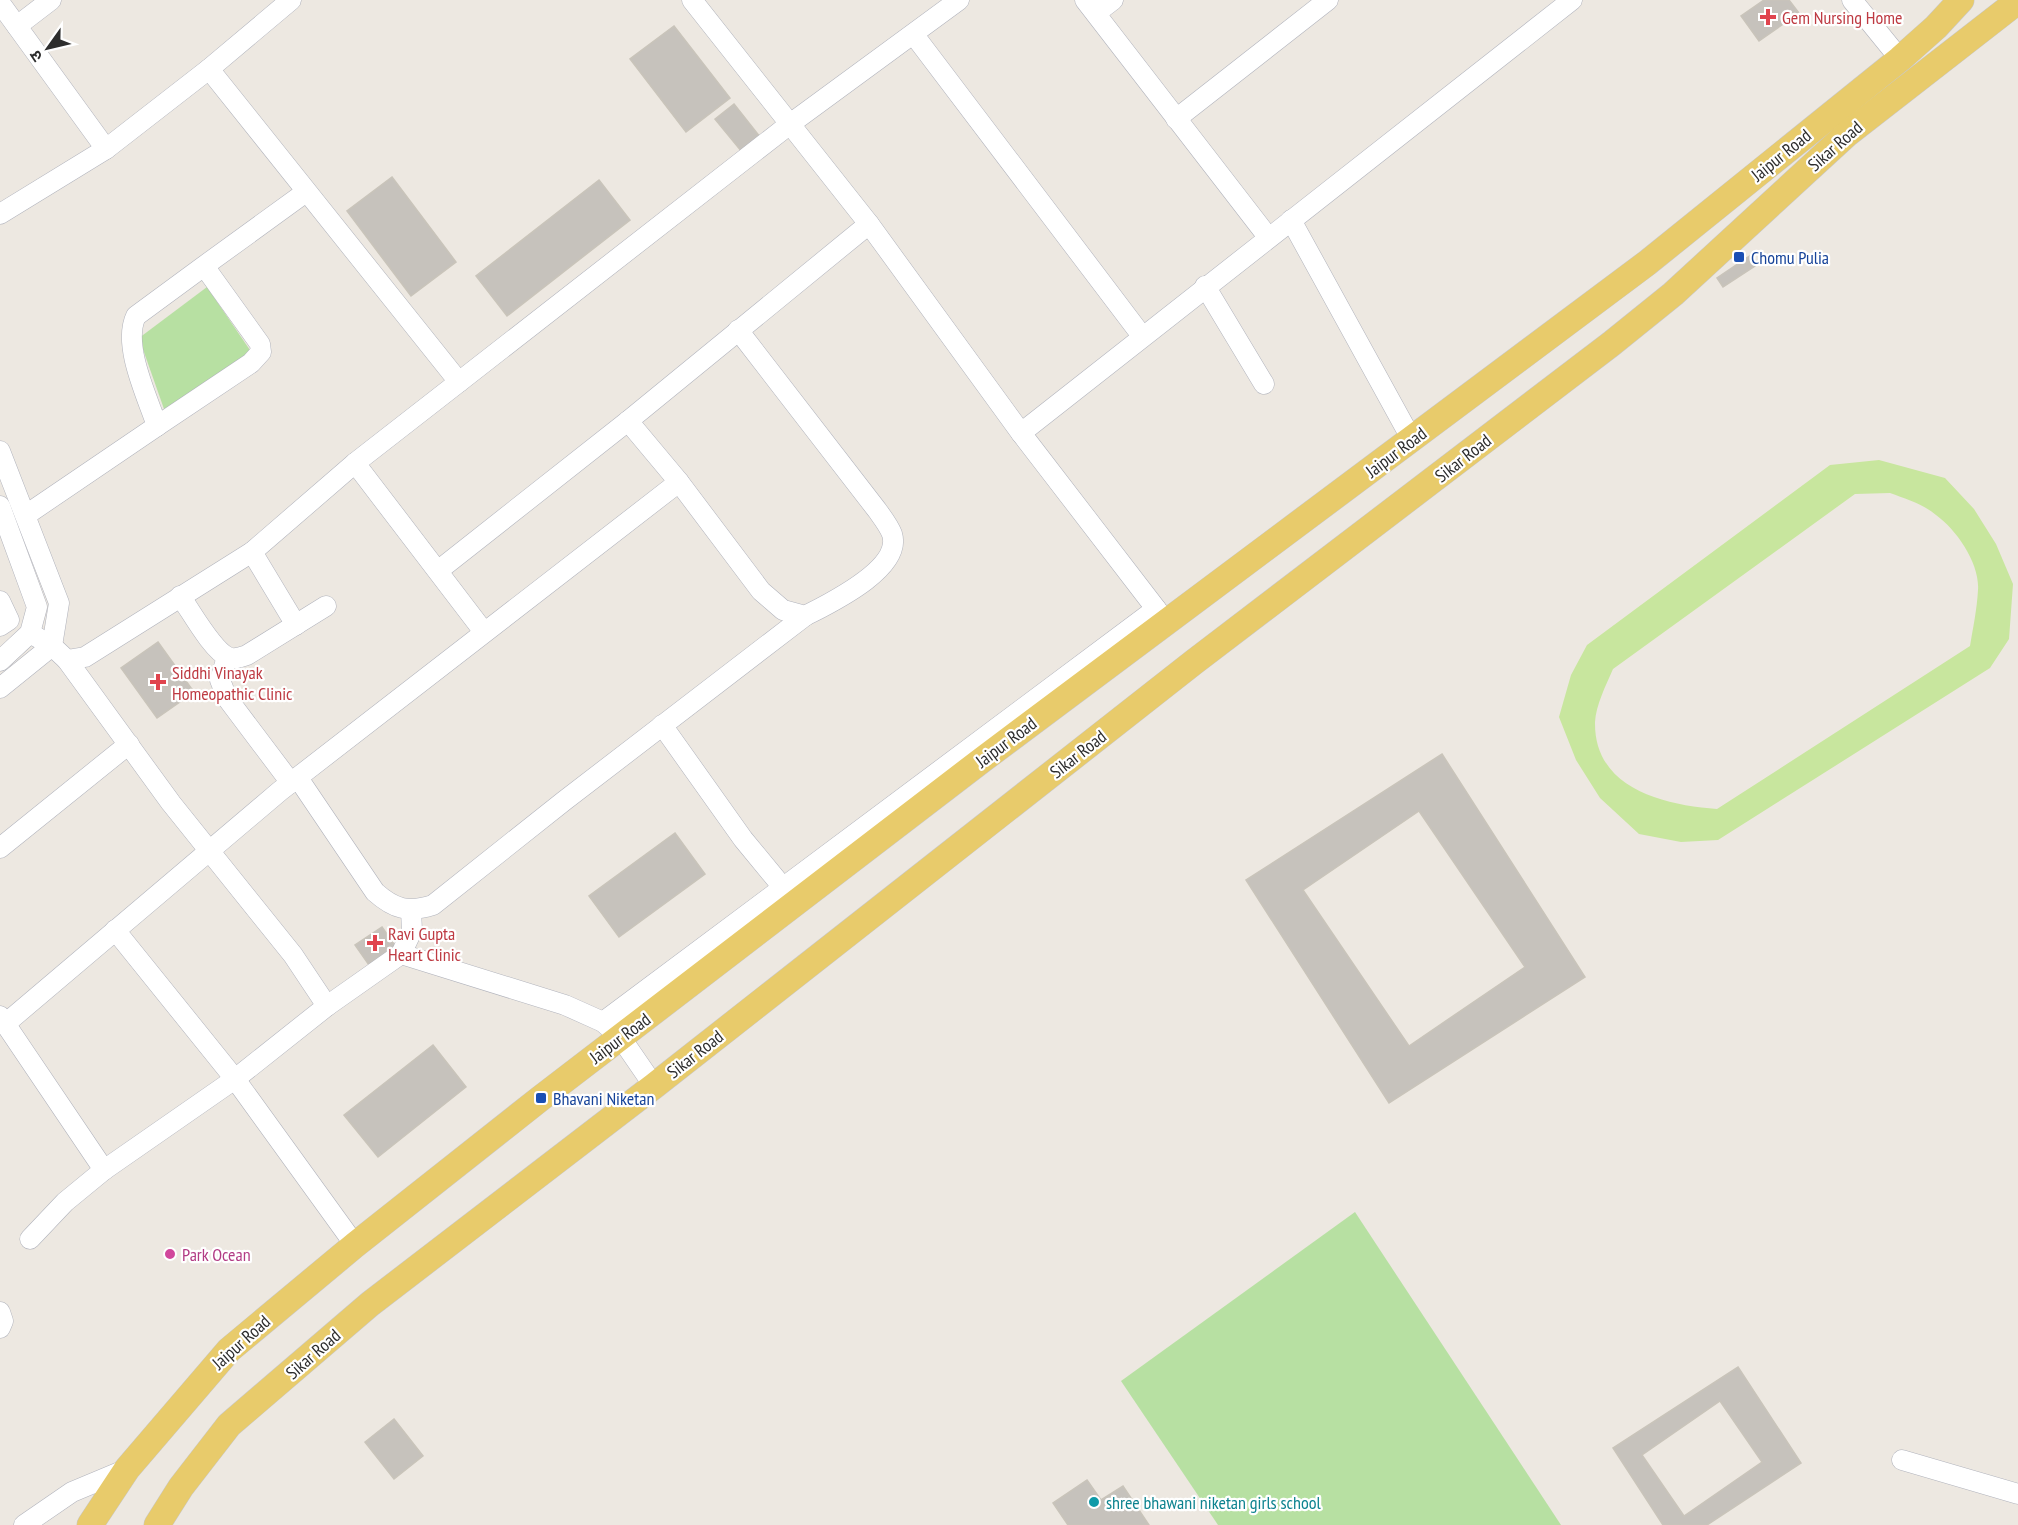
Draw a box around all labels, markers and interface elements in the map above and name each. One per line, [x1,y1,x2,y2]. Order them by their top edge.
place label: Gem Nursing Home [1782,6,1902,29]
marker: Gem Nursing Home [1759,8,1777,26]
north arrow [18,18,78,78]
text: उ [24,46,46,66]
street label: Sikar Road [1803,116,1867,176]
street label: Jaipur Road [1746,124,1816,187]
place label: Chomu Pulia [1751,246,1829,269]
marker: Chomu Pulia [1732,250,1746,264]
street label: Jaipur Road [1360,422,1431,483]
street label: Sikar Road [1430,429,1496,487]
place label: Siddhi Vinayak Homeopathic Clinic [172,661,293,705]
marker: Siddhi Vinayak Homeopathic Clinic [149,673,167,691]
street label: Jaipur Road [970,712,1041,773]
street label: Sikar Road [1045,725,1111,783]
place label: Ravi Gupta Heart Clinic [388,922,462,966]
marker: Ravi Gupta Heart Clinic [366,934,384,952]
street label: Jaipur Road [584,1008,655,1069]
street label: Sikar Road [662,1025,728,1083]
place label: Bhavani Niketan [553,1087,654,1110]
marker: Bhavani Niketan [534,1091,548,1105]
place label: Park Ocean [182,1243,251,1266]
marker: Park Ocean [163,1247,177,1261]
street label: Jaipur Road [206,1310,275,1375]
street label: Sikar Road [281,1324,345,1384]
place label: shree bhawani niketan girls school [1106,1491,1321,1514]
marker: shree bhawani niketan girls school [1087,1495,1101,1509]

